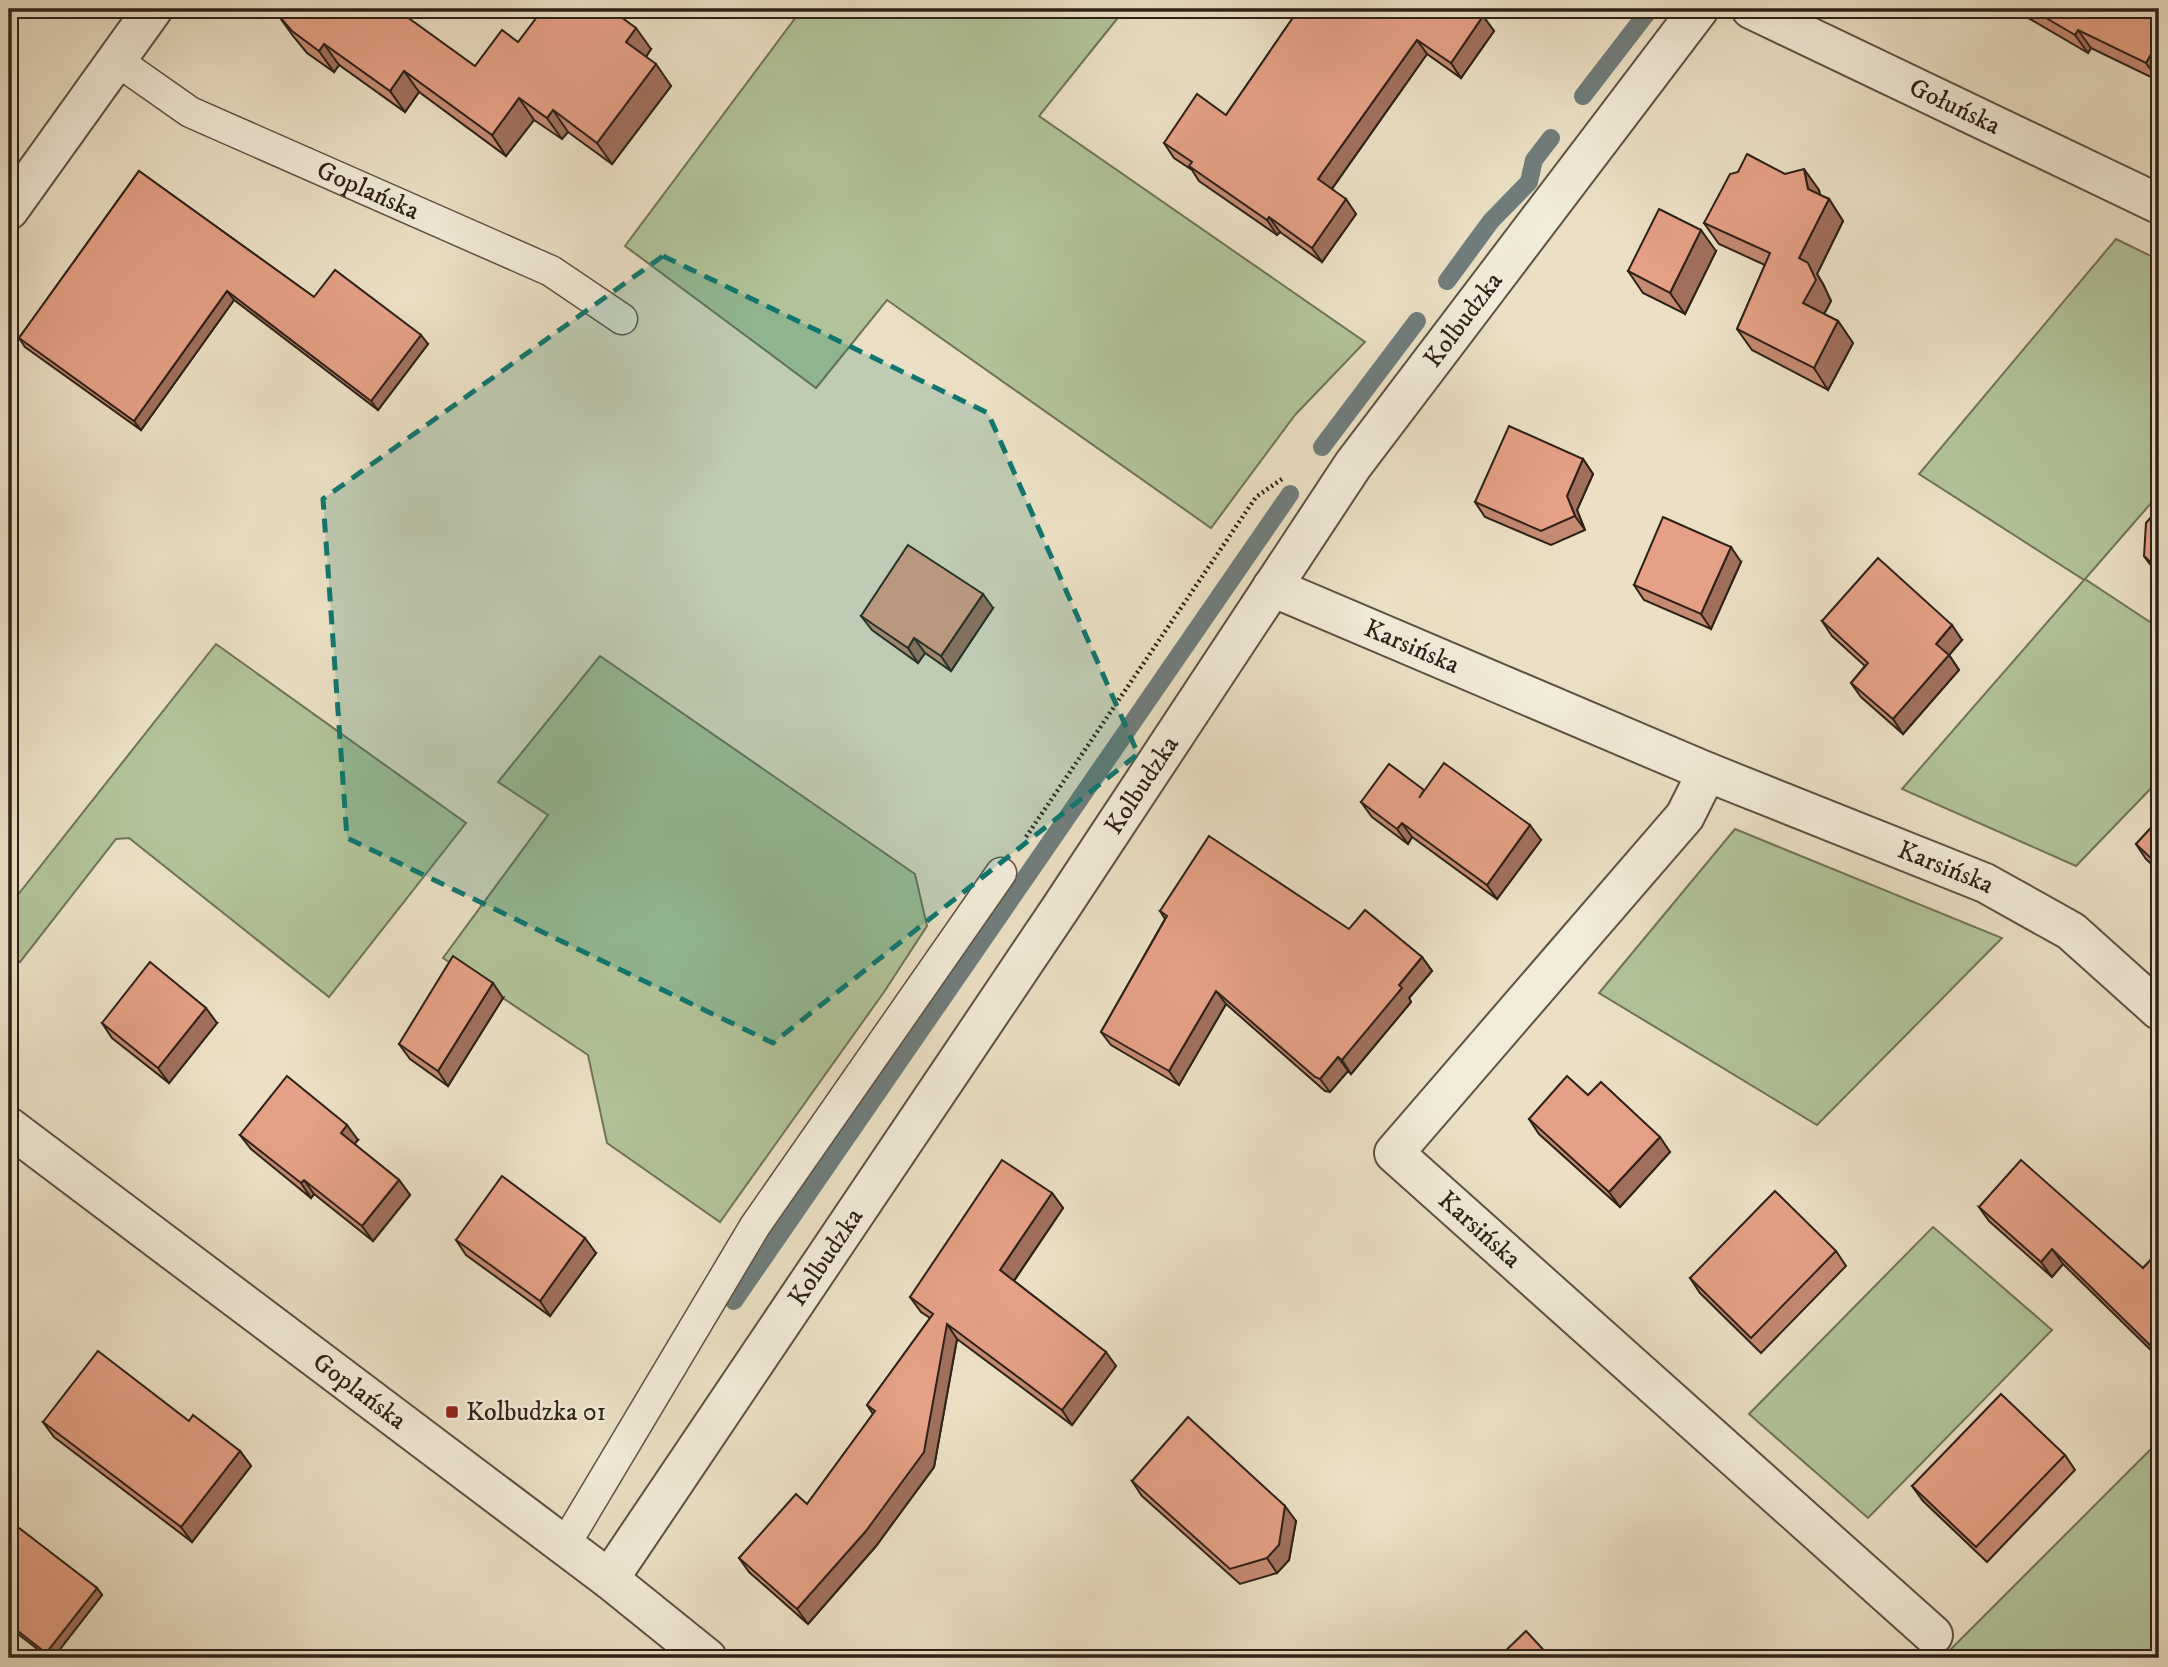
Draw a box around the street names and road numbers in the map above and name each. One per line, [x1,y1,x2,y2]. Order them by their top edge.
street label: Gołuńska [1904,71,2006,142]
street label: Goplańska [312,153,425,227]
street label: Kolbudzka [1416,265,1510,374]
street label: Karsińska [1359,612,1465,681]
street label: Kolbudzka [1097,730,1186,841]
street label: Karsińska [1893,833,2000,901]
street label: Karsińska [1431,1184,1528,1275]
street label: Kolbudzka [781,1202,870,1313]
street label: Goplańska [306,1345,413,1437]

